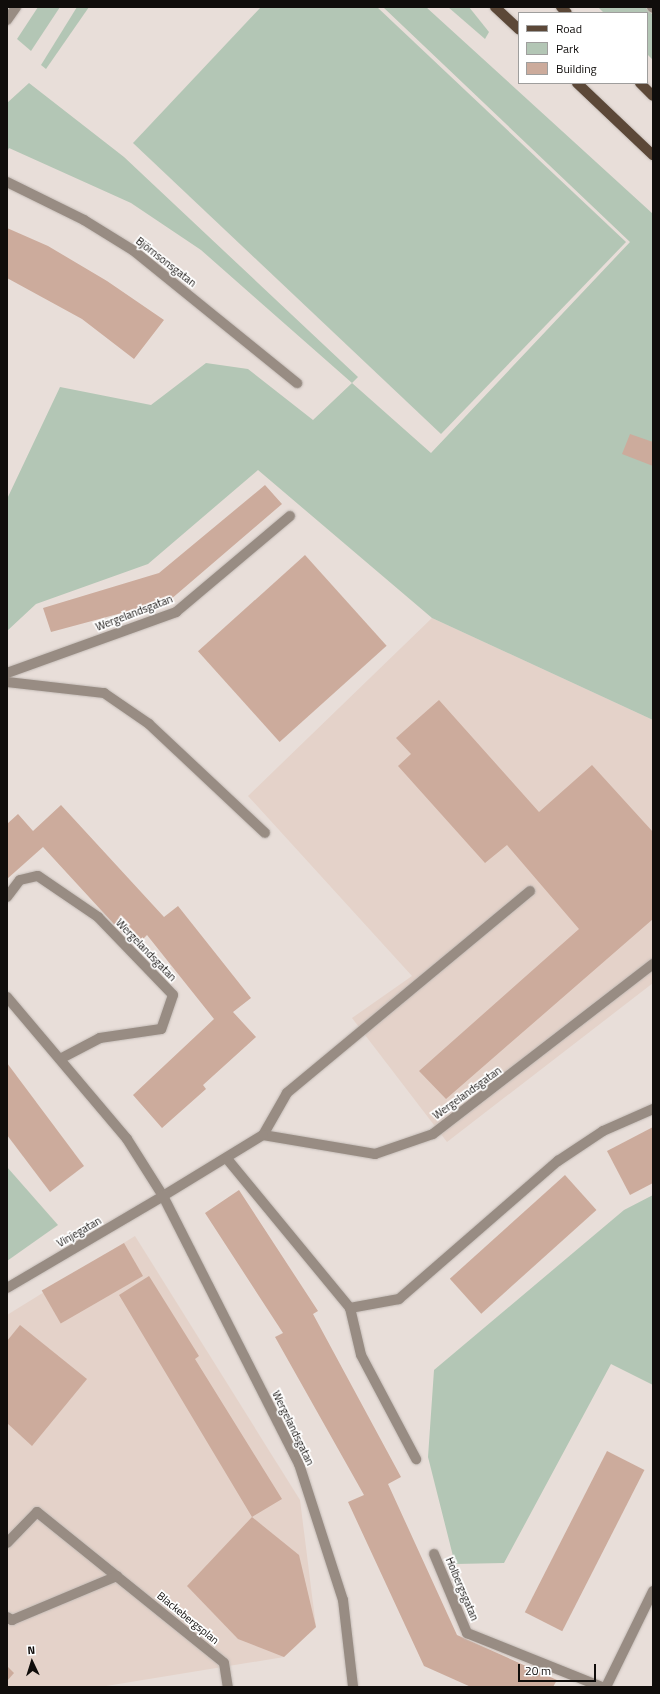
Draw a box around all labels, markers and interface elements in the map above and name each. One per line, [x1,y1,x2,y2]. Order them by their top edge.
legend [518,12,648,84]
text: Road [556,19,582,38]
text: Park [556,39,579,58]
text: Building [556,59,597,78]
street label: Björnsonsgatan [133,234,199,290]
street label: Wergelandsgatan [94,592,174,634]
street label: Wergelandsgatan [113,916,179,984]
street label: Wergelandsgatan [430,1064,504,1122]
street label: Vinjegatan [54,1214,104,1250]
street label: Wergelandsgatan [269,1389,317,1467]
street label: Holbergsgatan [443,1555,481,1623]
street label: Blackebergsplan [154,1589,222,1647]
north arrow [12,1642,52,1682]
text: N [27,1642,36,1658]
scale bar [520,1656,598,1682]
text: 20 m [525,1661,551,1680]

